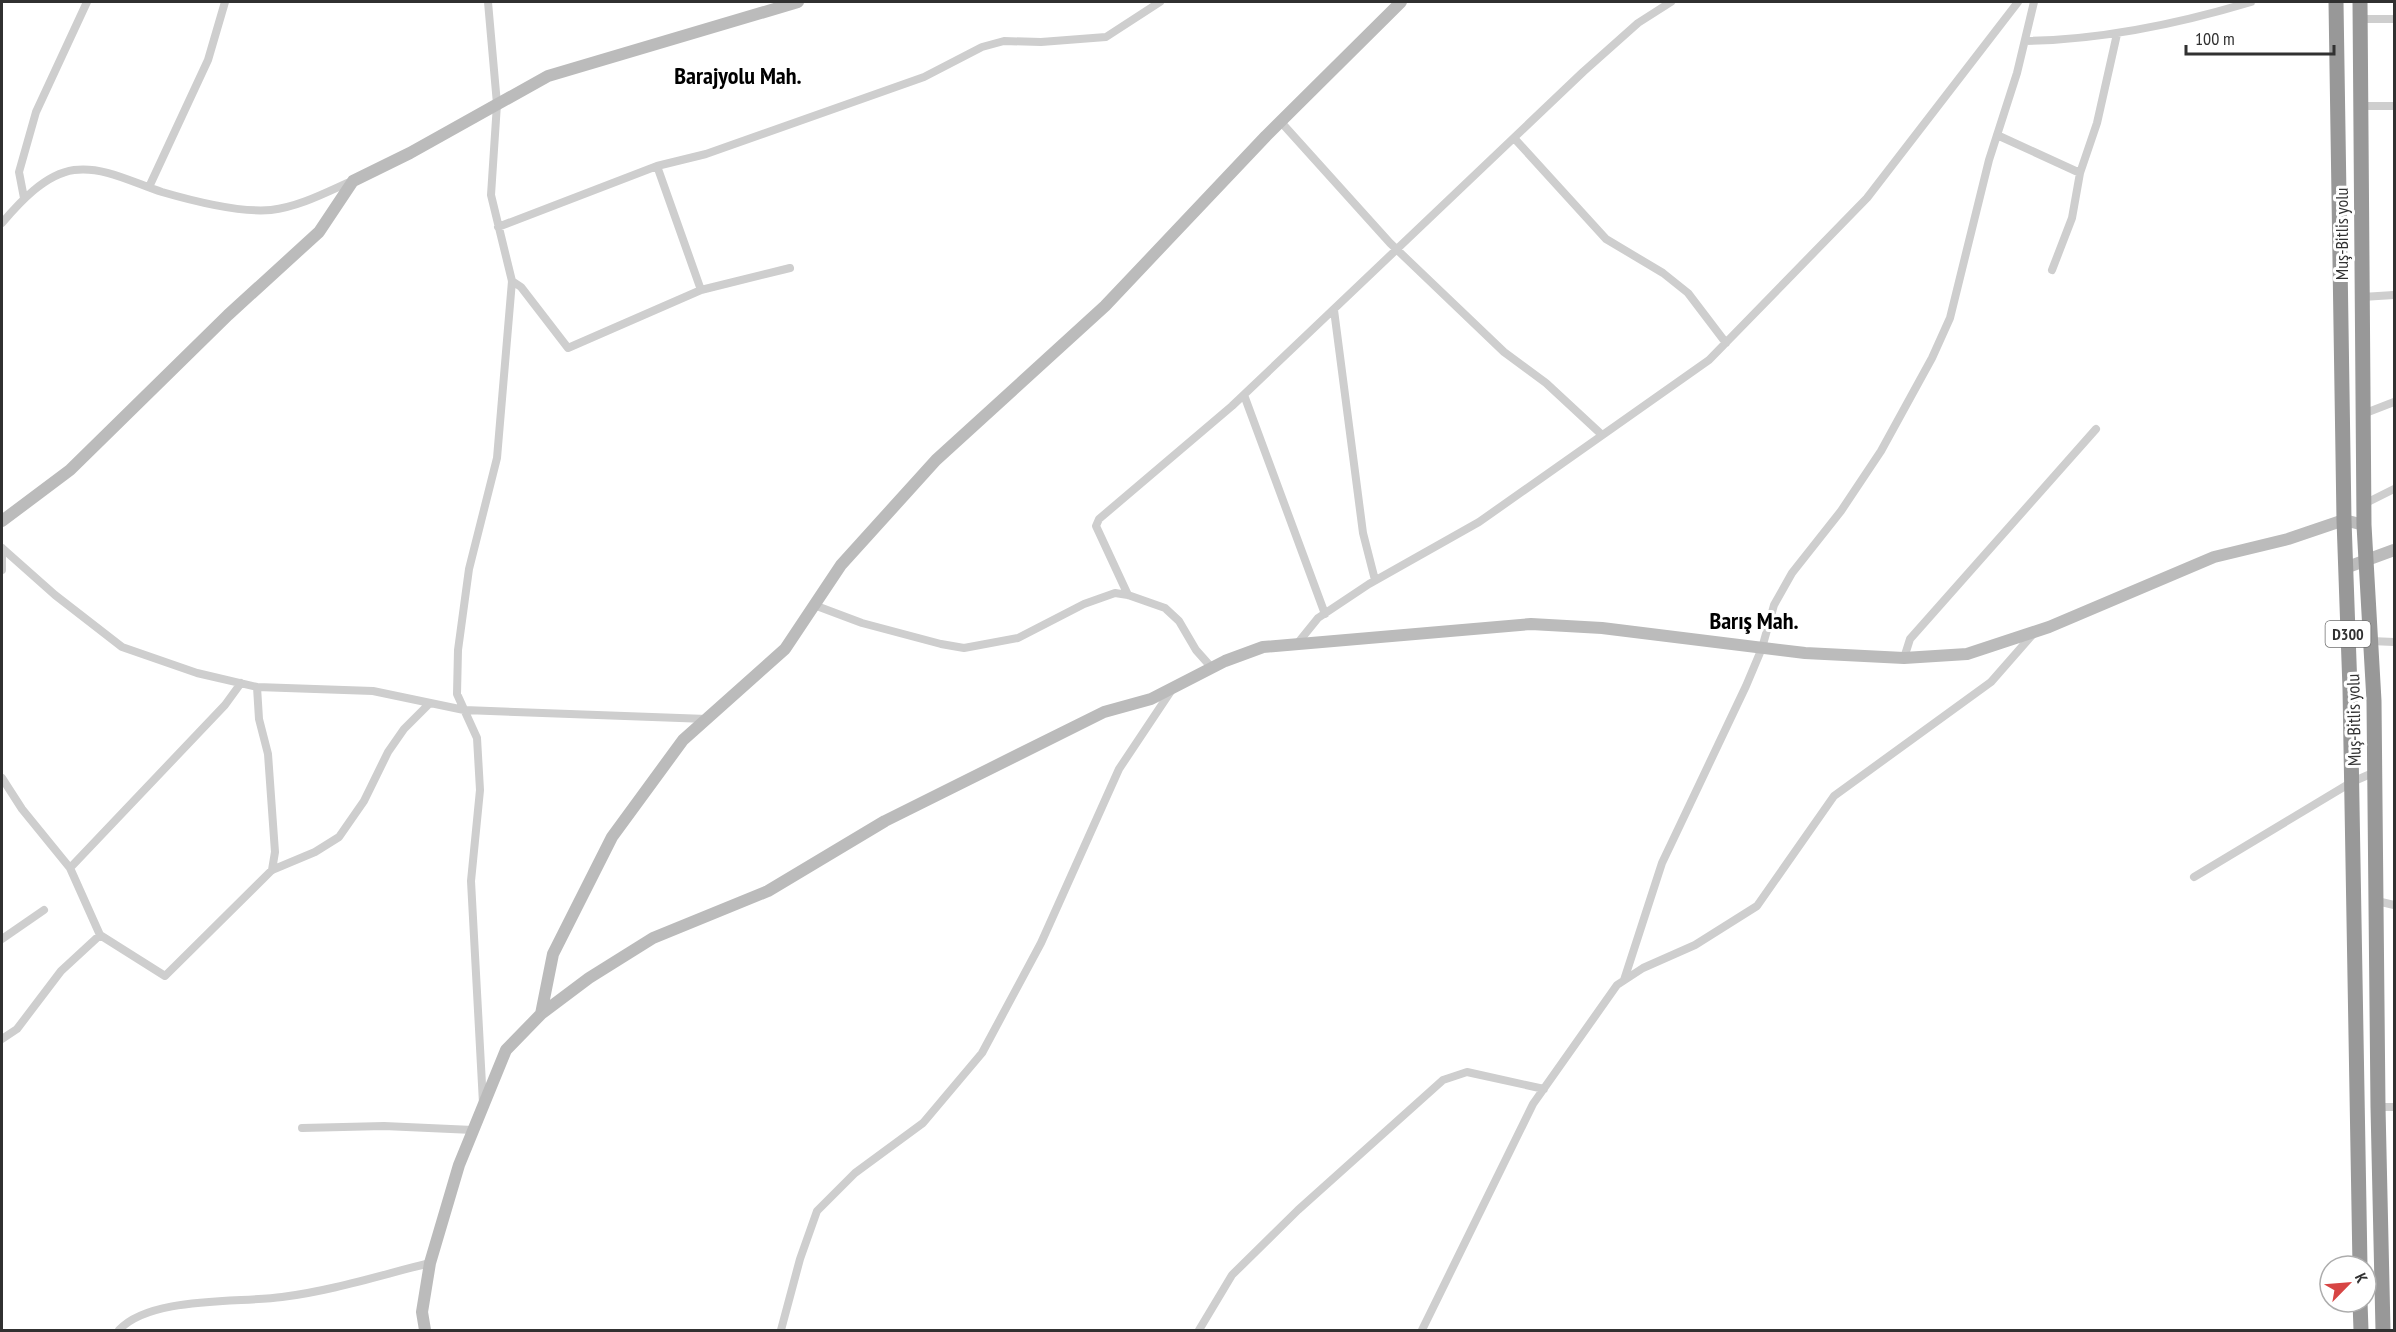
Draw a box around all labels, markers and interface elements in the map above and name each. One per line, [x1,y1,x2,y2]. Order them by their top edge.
scale bar [2186,18,2334,56]
text: 100 m [2195,27,2235,50]
district label: Barajyolu Mah. [674,60,802,91]
street label: Muş-Bitlis yolu [2330,188,2353,280]
district label: Barış Mah. [1709,605,1799,636]
road number: D300 [2326,621,2370,647]
street label: Muş-Bitlis yolu [2341,674,2366,766]
north arrow [2318,1254,2378,1314]
text: K [2351,1270,2373,1286]

